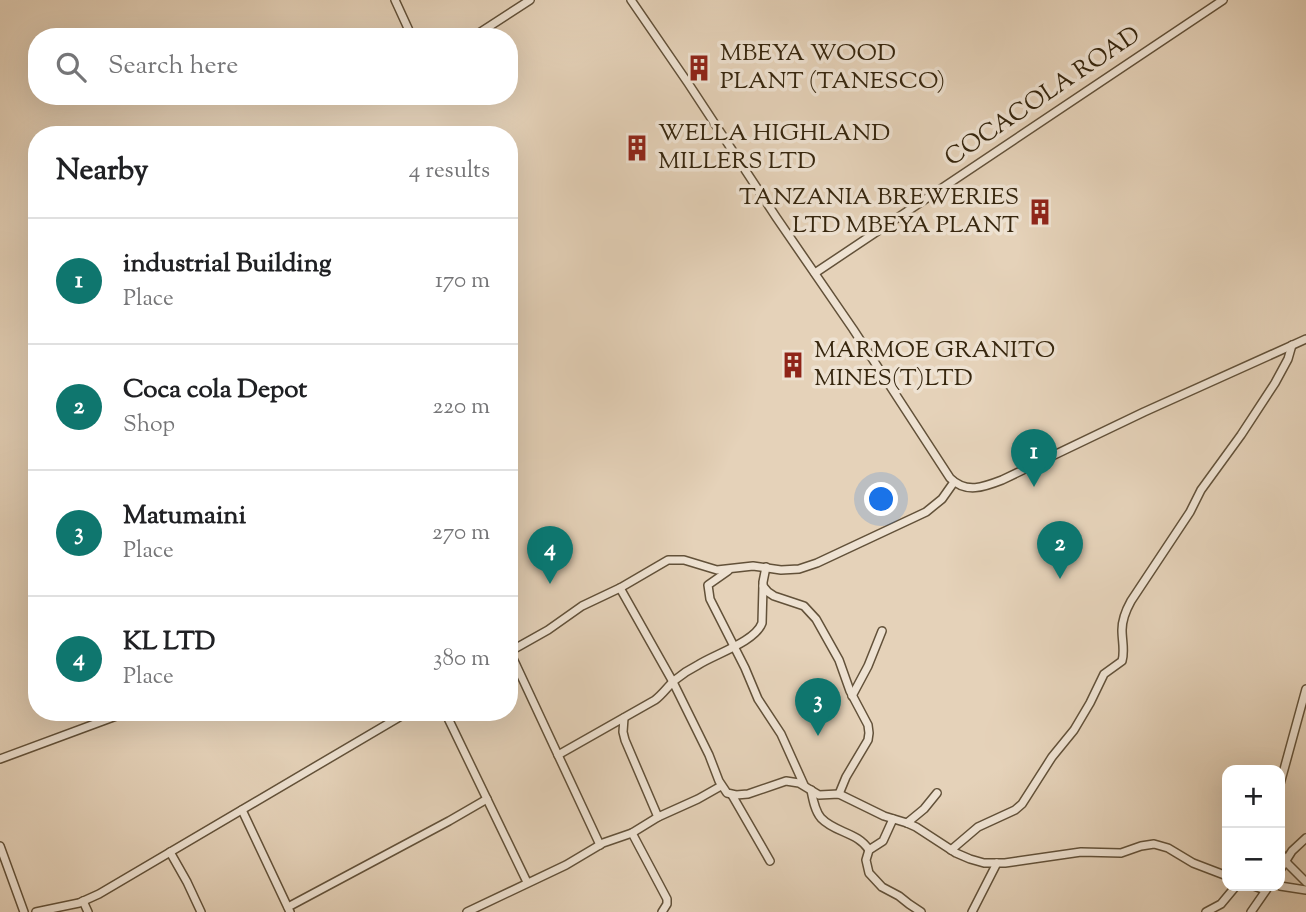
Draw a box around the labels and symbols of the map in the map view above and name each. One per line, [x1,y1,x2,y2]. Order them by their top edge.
street label: COCACOLA ROAD [938,19,1148,175]
place label: MBEYA WOOD PLANT (TANESCO) [720,37,945,99]
building icon: MBEYA WOOD PLANT (TANESCO) [684,53,714,83]
place label: WELLA HIGHLAND MILLERS LTD [658,117,890,179]
building icon: WELLA HIGHLAND MILLERS LTD [622,133,652,163]
place label: TANZANIA BREWERIES LTD MBEYA PLANT [739,181,1019,243]
building icon: TANZANIA BREWERIES LTD MBEYA PLANT [1025,197,1055,227]
place label: MARMOE GRANITO MINES(T)LTD [814,334,1055,396]
building icon: MARMOE GRANITO MINES(T)LTD [778,350,808,380]
pin: 1 [1011,429,1057,487]
your location [864,482,898,516]
pin: 2 [1037,521,1083,579]
pin: 4 [527,526,573,584]
pin: 3 [795,678,841,736]

